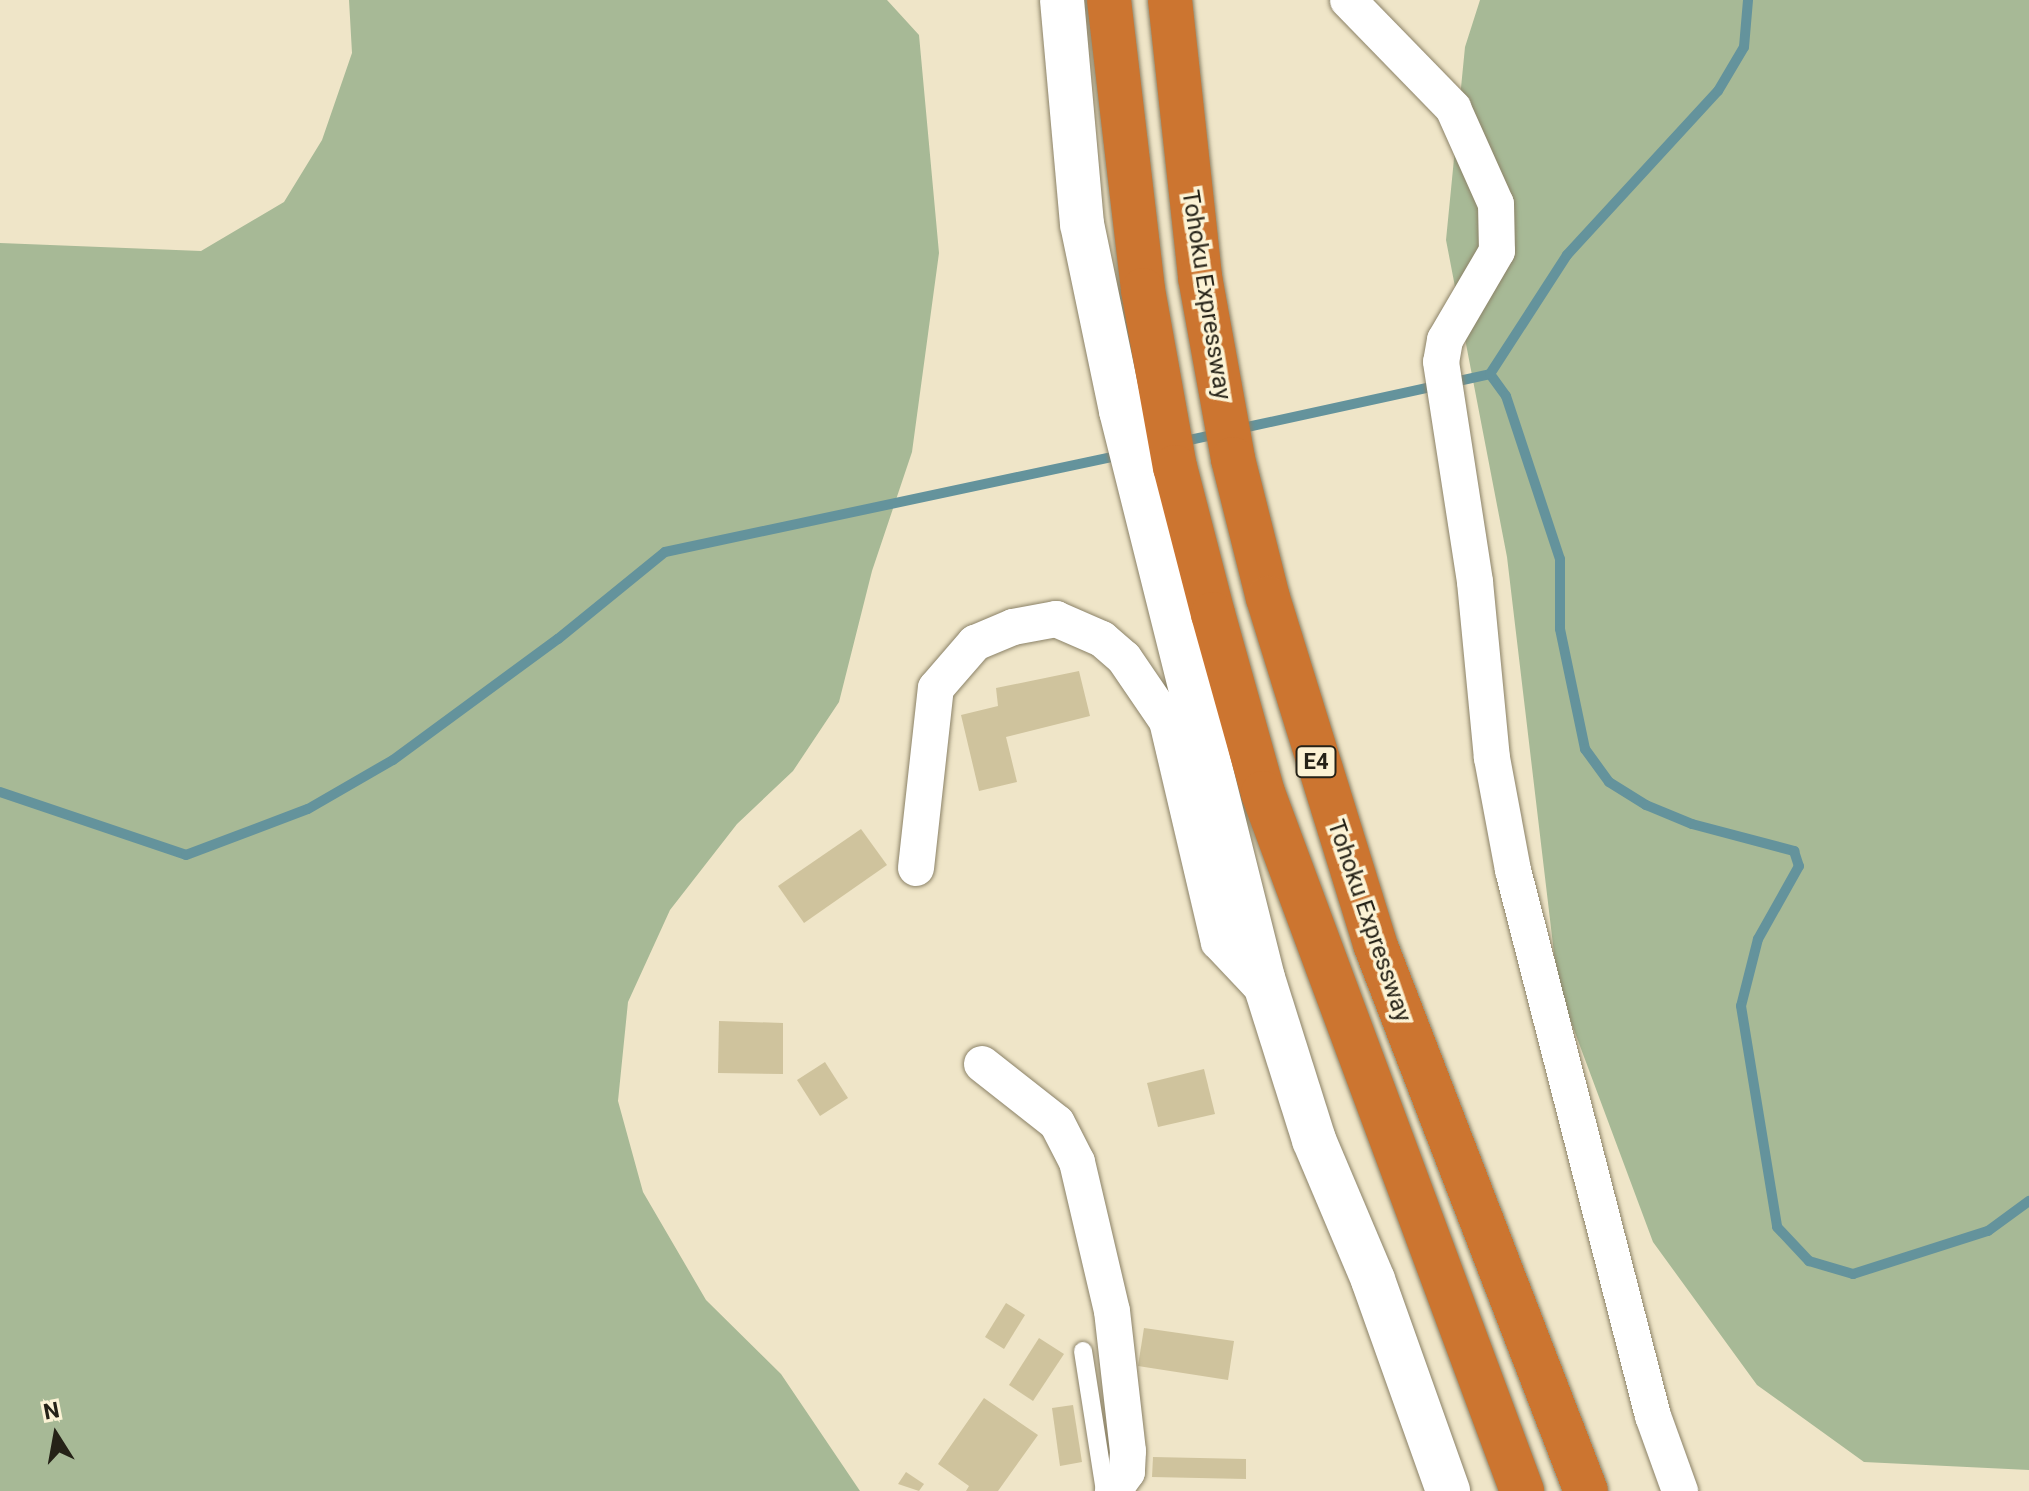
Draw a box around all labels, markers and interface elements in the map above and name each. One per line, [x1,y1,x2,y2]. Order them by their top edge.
street label: Tohoku Expressway [1175,188,1237,402]
road number: E4 [1294,744,1338,780]
street label: Tohoku Expressway [1321,816,1417,1026]
north arrow [16,1395,96,1475]
text: N [41,1397,61,1425]

